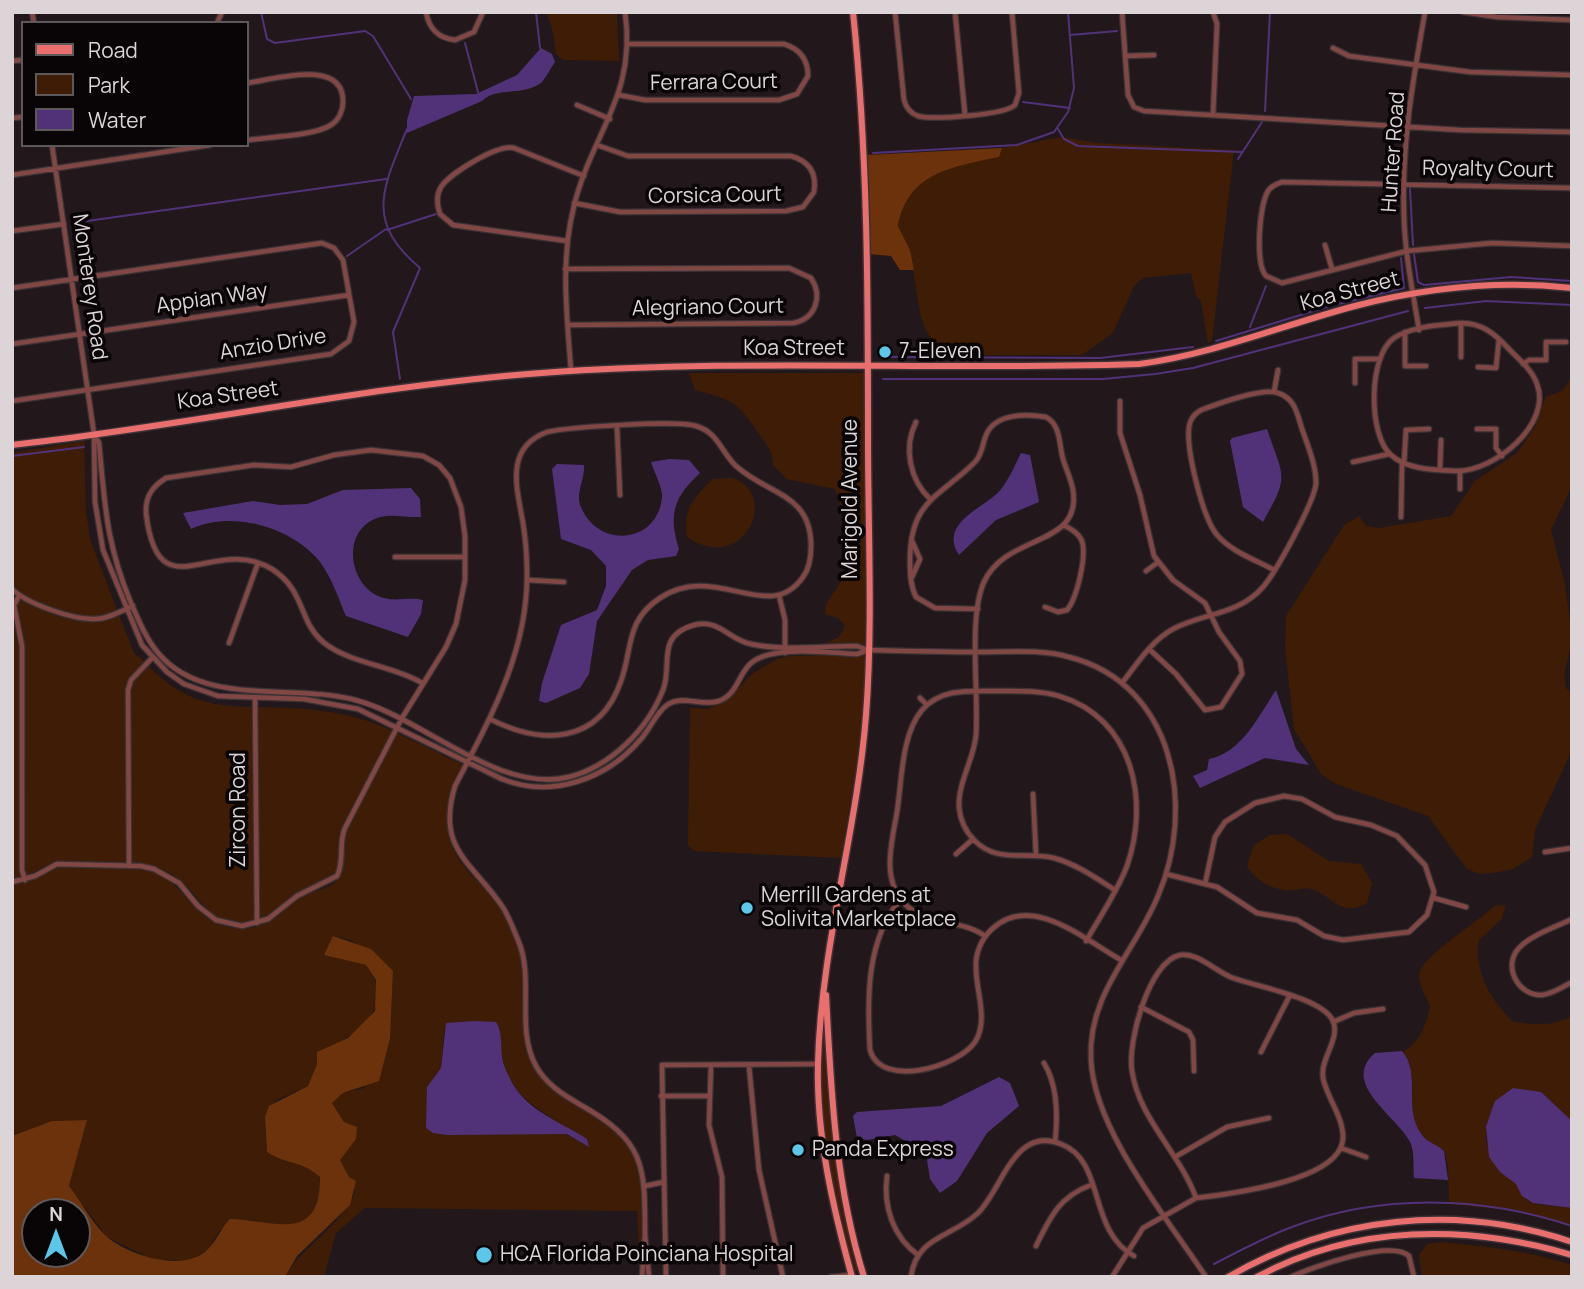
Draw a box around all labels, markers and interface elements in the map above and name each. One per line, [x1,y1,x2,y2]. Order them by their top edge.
legend [21,21,248,147]
text: Road [88,36,138,64]
street label: Ferrara Court [650,69,778,97]
text: Park [88,71,130,99]
street label: Hunter Road [1377,91,1411,213]
text: Water [88,106,146,134]
street label: Royalty Court [1422,156,1554,184]
street label: Corsica Court [648,182,782,210]
street label: Monterey Road [66,212,112,362]
street label: Koa Street [1298,267,1402,317]
street label: Appian Way [155,279,269,319]
street label: Alegriano Court [632,294,784,322]
street label: Anzio Drive [218,324,328,366]
street label: Koa Street [743,336,845,362]
place label: 7-Eleven [899,339,981,365]
marker: 7-Eleven [877,344,893,360]
street label: Koa Street [176,376,280,416]
street label: Marigold Avenue [838,419,864,579]
street label: Zircon Road [226,752,252,868]
place label: Merrill Gardens at Solivita Marketplace [761,883,956,933]
marker: Merrill Gardens at Solivita Marketplace [739,900,755,916]
place label: Panda Express [812,1137,954,1163]
marker: Panda Express [790,1142,806,1158]
north arrow [21,1198,91,1268]
text: N [49,1201,63,1227]
place label: HCA Florida Poinciana Hospital [500,1242,794,1268]
marker: HCA Florida Poinciana Hospital [474,1245,494,1265]

